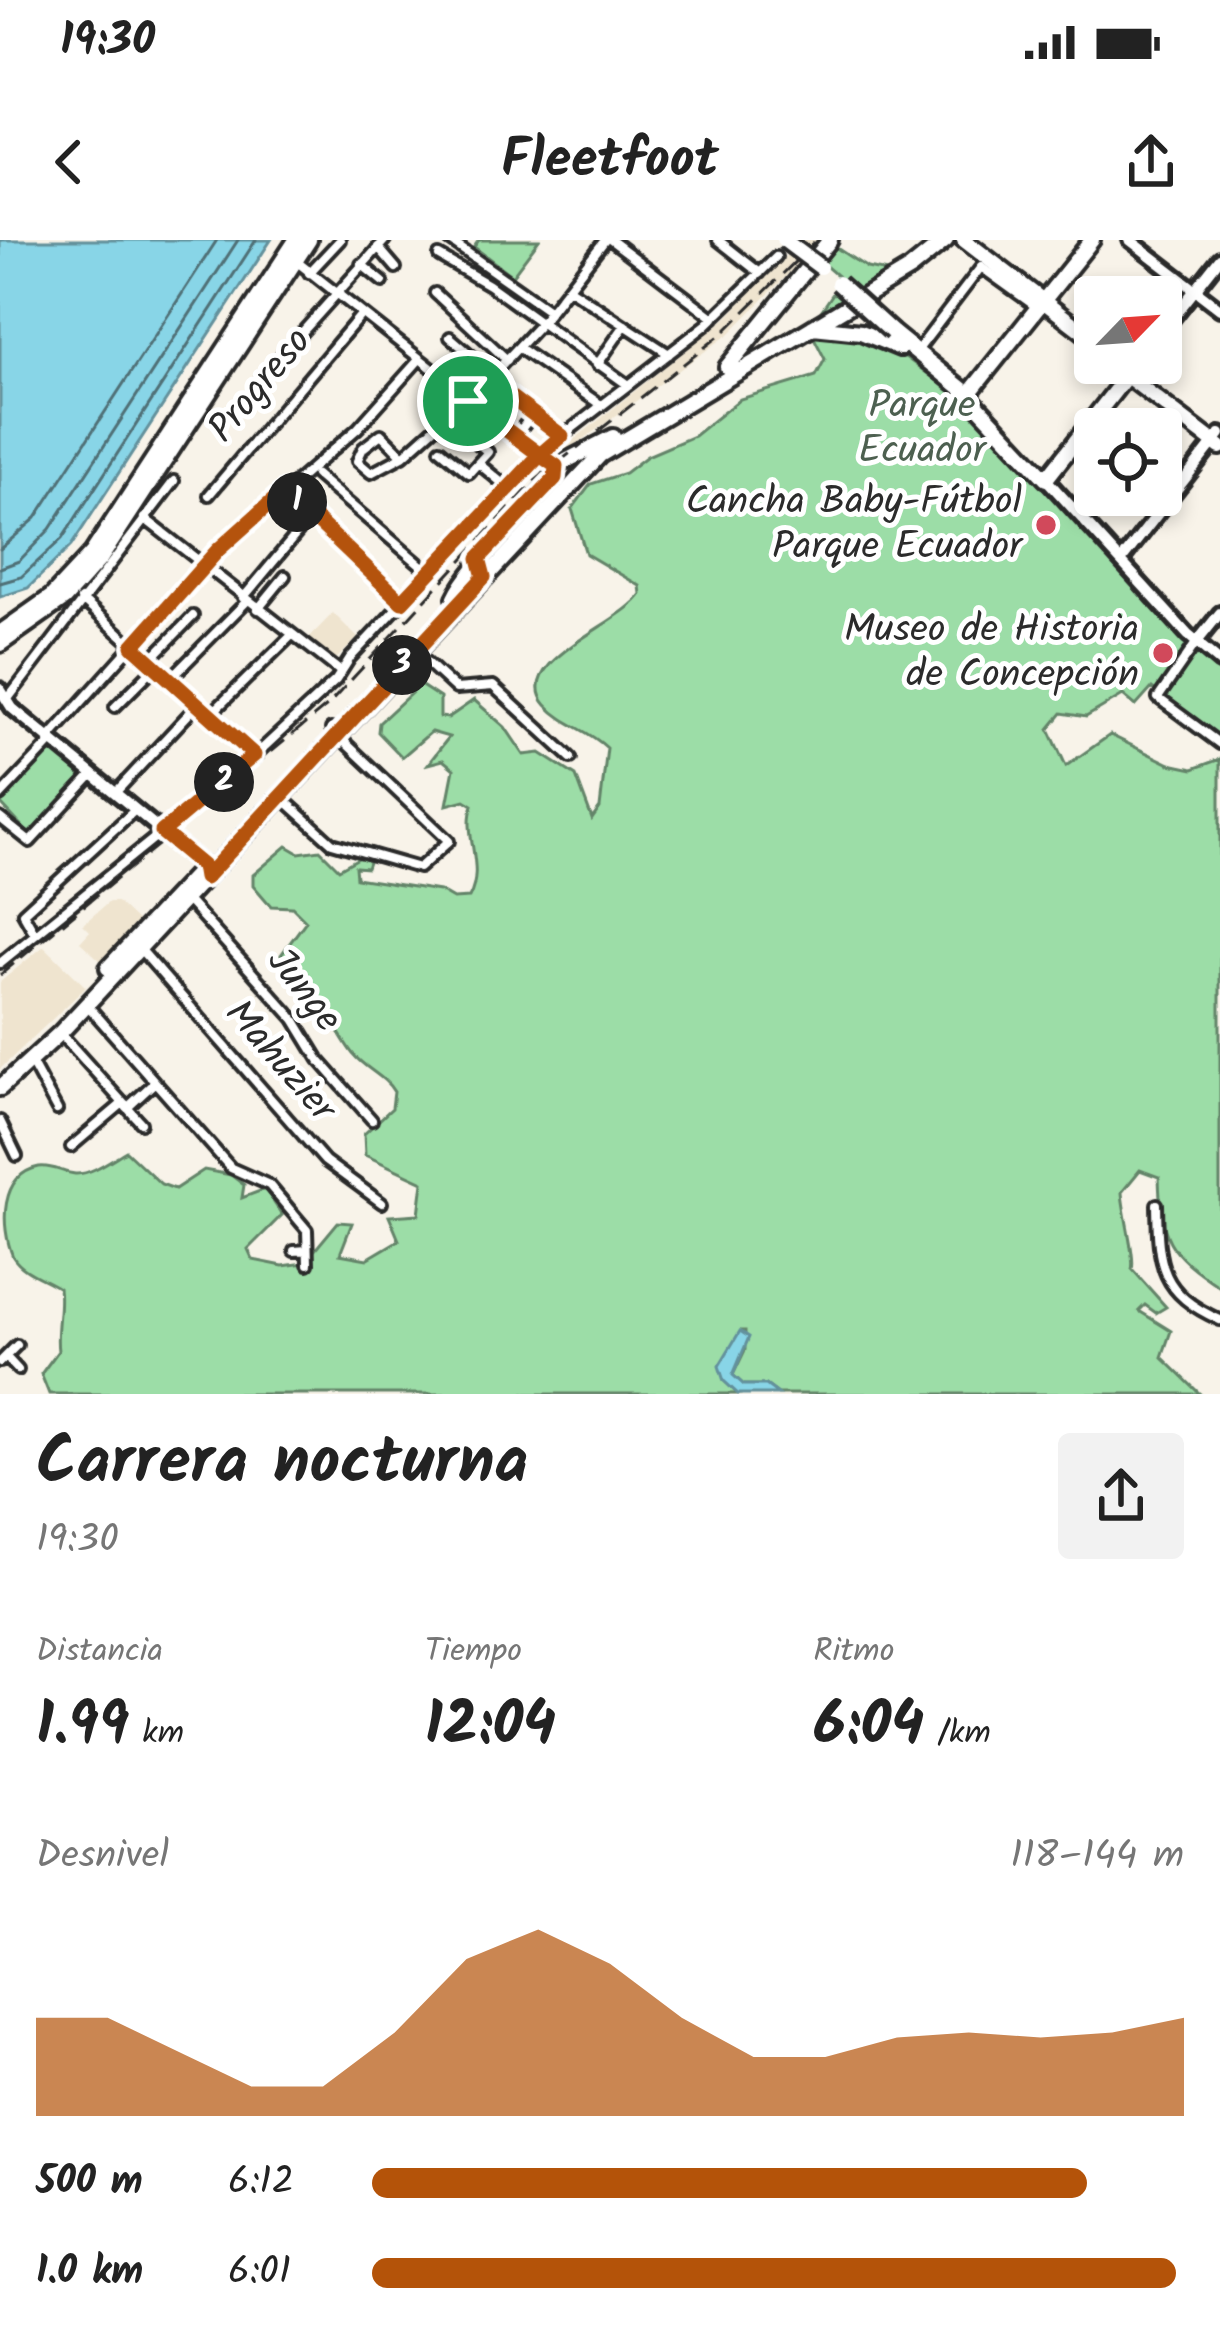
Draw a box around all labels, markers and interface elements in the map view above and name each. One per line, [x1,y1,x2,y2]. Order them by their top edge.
text: 19:30 [60,6,155,78]
text: Fleetfoot [501,119,719,205]
icon: back [36,129,102,195]
icon: share [1118,129,1184,195]
north arrow [1074,276,1182,384]
map controls [1074,276,1182,516]
street label: Progreso [194,314,328,458]
pin [417,350,519,452]
icon: arrive [435,368,501,434]
park label: Parque Ecuador [858,376,988,483]
button: locate [1074,408,1182,516]
pin: 1 [267,472,327,532]
place label: Cancha Baby-Fútbol Parque Ecuador [686,472,1024,579]
text: 1 [292,475,302,528]
marker: Cancha Baby-Fútbol Parque Ecuador [1033,512,1059,538]
place label: Museo de Historia de Concepción [844,600,1139,707]
pin: 3 [372,635,432,695]
text: 3 [393,638,411,691]
marker: Museo de Historia de Concepción [1150,640,1176,666]
pin: 2 [194,752,254,812]
text: 2 [214,755,234,808]
street label: Junge [250,935,356,1047]
street label: Mahuzier [208,987,352,1139]
text: Carrera nocturna [36,1412,528,1517]
button: share [1058,1433,1184,1559]
text: 19:30 [36,1510,119,1572]
text: Distancia [36,1626,163,1679]
text: Tiempo [425,1626,522,1679]
text: Ritmo [813,1626,894,1679]
text: 1.99 [36,1679,129,1775]
text: 12:04 [425,1679,556,1775]
text: 6:04 [813,1679,924,1775]
text: km [129,1708,184,1761]
text: /km [924,1708,991,1761]
text: Desnivel [36,1826,169,1888]
text: 118–144 m [1010,1826,1184,1888]
text: 500 m [36,2152,143,2214]
text: 6:12 [228,2152,294,2214]
text: 1.0 km [36,2242,143,2304]
text: 6:01 [228,2242,291,2304]

